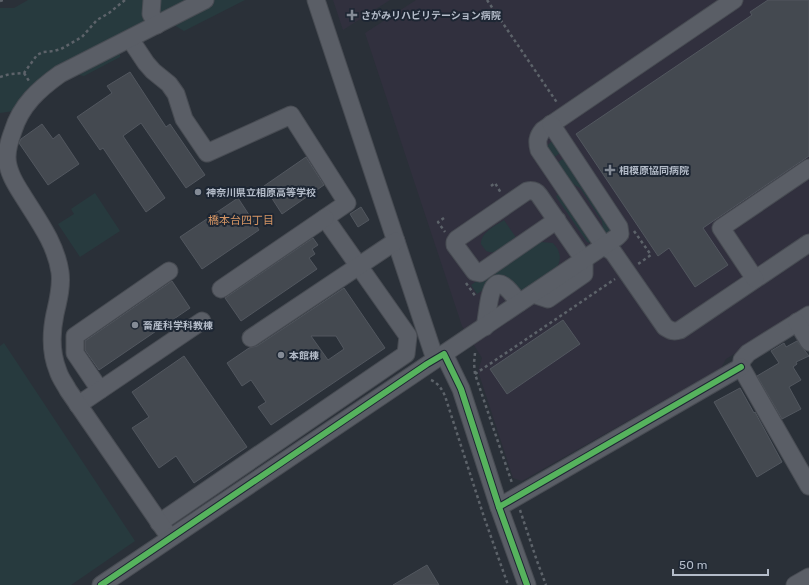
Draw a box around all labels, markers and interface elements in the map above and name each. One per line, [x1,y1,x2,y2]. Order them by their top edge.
marker: さがみリハビリテーション病院 [346,9,358,21]
place label: さがみリハビリテーション病院 [361,10,501,22]
marker: 相模原協同病院 [604,164,616,176]
place label: 相模原協同病院 [619,165,689,177]
marker: 神奈川県立相原高等学校 [193,187,203,197]
place label: 神奈川県立相原高等学校 [206,187,316,199]
district label: 橋本台四丁目 [208,214,274,227]
marker: 畜産科学科教棟 [130,320,140,330]
place label: 畜産科学科教棟 [143,320,213,332]
marker: 本館棟 [276,350,286,360]
place label: 本館棟 [288,350,319,362]
scale bar [673,551,768,577]
text: 50 m [679,558,707,572]

